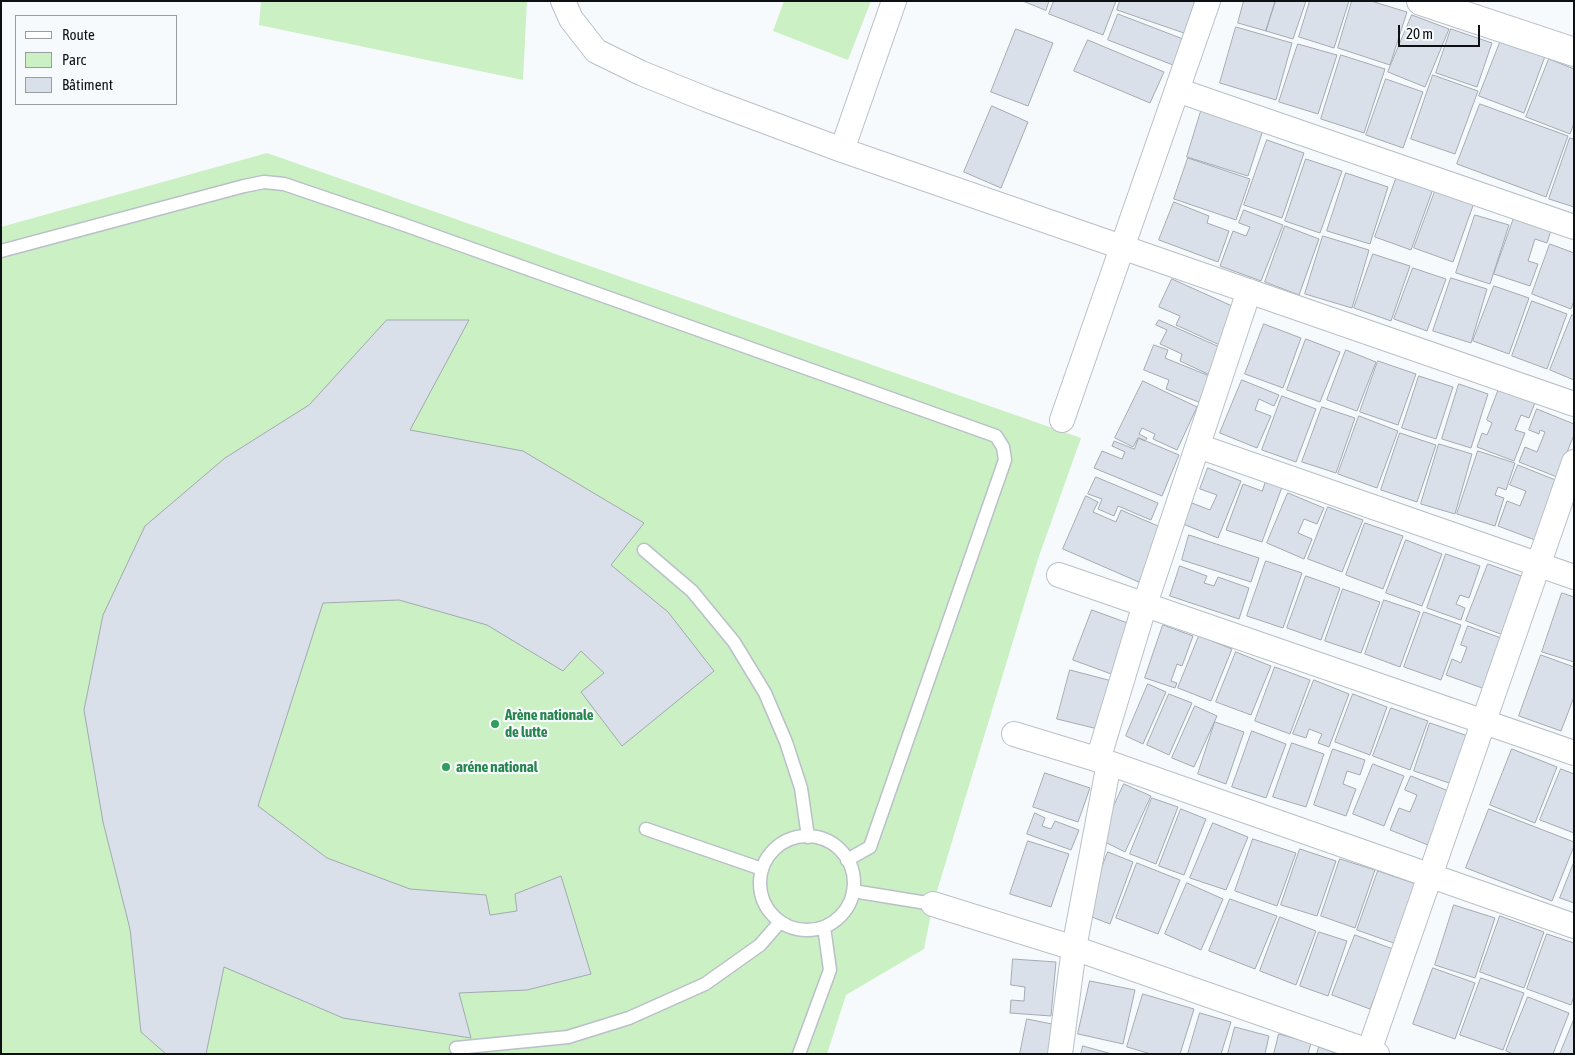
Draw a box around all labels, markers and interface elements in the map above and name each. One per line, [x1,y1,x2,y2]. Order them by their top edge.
legend [15,15,178,105]
scale bar [1400,15,1482,47]
text: 20 m [1406,25,1433,42]
text: Route [62,26,95,43]
text: Parc [62,51,86,68]
text: Bâtiment [62,76,113,93]
place label: Arène nationale de lutte [505,706,594,741]
marker: Arène nationale de lutte [489,718,501,730]
place label: aréne national [456,758,538,776]
marker: aréne national [440,761,452,773]

